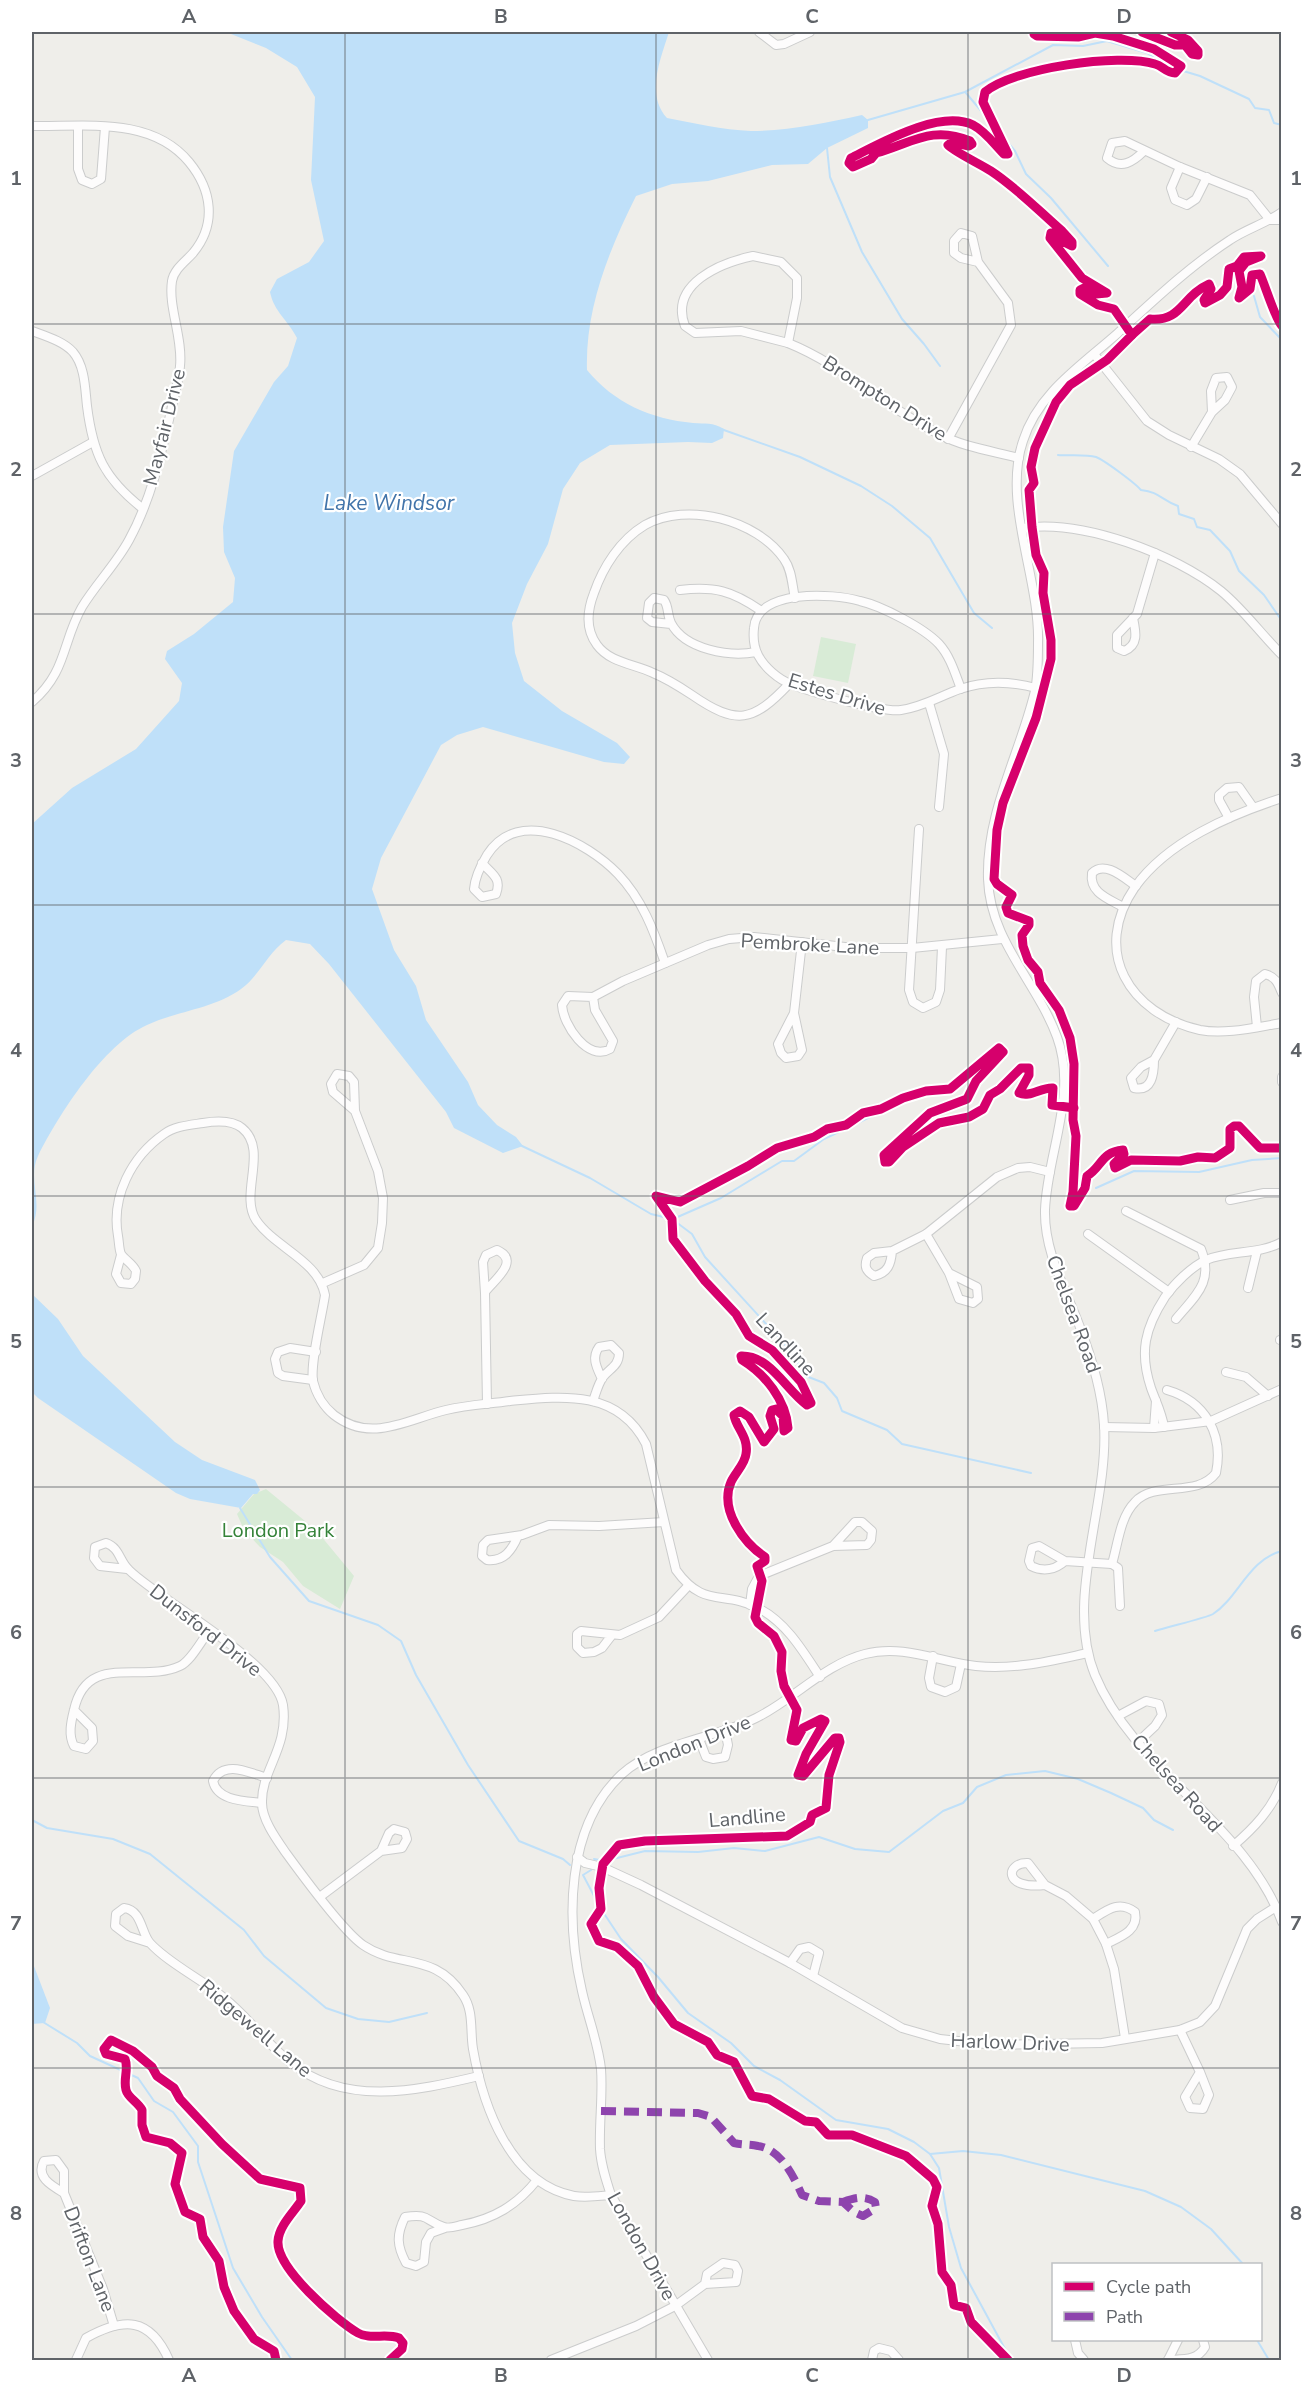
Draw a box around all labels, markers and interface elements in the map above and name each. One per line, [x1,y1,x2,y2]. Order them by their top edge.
text: A [182,3,197,30]
text: B [494,3,508,30]
text: C [805,3,819,30]
text: D [1116,3,1132,30]
text: 1 [10,165,22,192]
text: 1 [1290,165,1302,192]
street label: Brompton Drive [817,349,952,448]
street label: Mayfair Drive [137,366,192,488]
text: 2 [10,456,22,483]
text: 2 [1290,456,1302,483]
water label: Lake Windsor [324,489,455,517]
street label: Estes Drive [785,667,889,722]
text: 3 [10,747,22,774]
text: 3 [1290,747,1302,774]
street label: Pembroke Lane [740,927,880,962]
text: 4 [10,1037,22,1064]
text: 4 [1290,1037,1302,1064]
street label: Chelsea Road [1040,1251,1107,1377]
street label: Landline [749,1307,822,1382]
text: 5 [10,1328,22,1355]
text: 5 [1290,1328,1302,1355]
park label: London Park [222,1517,335,1544]
street label: Dunsford Drive [144,1578,268,1683]
text: 6 [10,1619,22,1646]
text: 6 [1290,1619,1302,1646]
street label: London Drive [634,1708,755,1778]
street label: Chelsea Road [1125,1728,1228,1838]
street label: Landline [707,1801,787,1834]
text: 7 [10,1910,22,1937]
text: 7 [1290,1910,1302,1937]
street label: Ridgewell Lane [194,1973,318,2084]
street label: Harlow Drive [950,2027,1070,2058]
street label: London Drive [601,2187,682,2305]
text: 8 [10,2200,22,2227]
text: 8 [1290,2200,1302,2227]
street label: Drifton Lane [57,2203,122,2316]
legend [1052,2263,1262,2341]
text: Cycle path [1106,2275,1191,2299]
text: Path [1106,2305,1143,2329]
text: A [182,2362,197,2389]
text: B [494,2362,508,2389]
text: C [805,2362,819,2389]
text: D [1116,2362,1132,2389]

